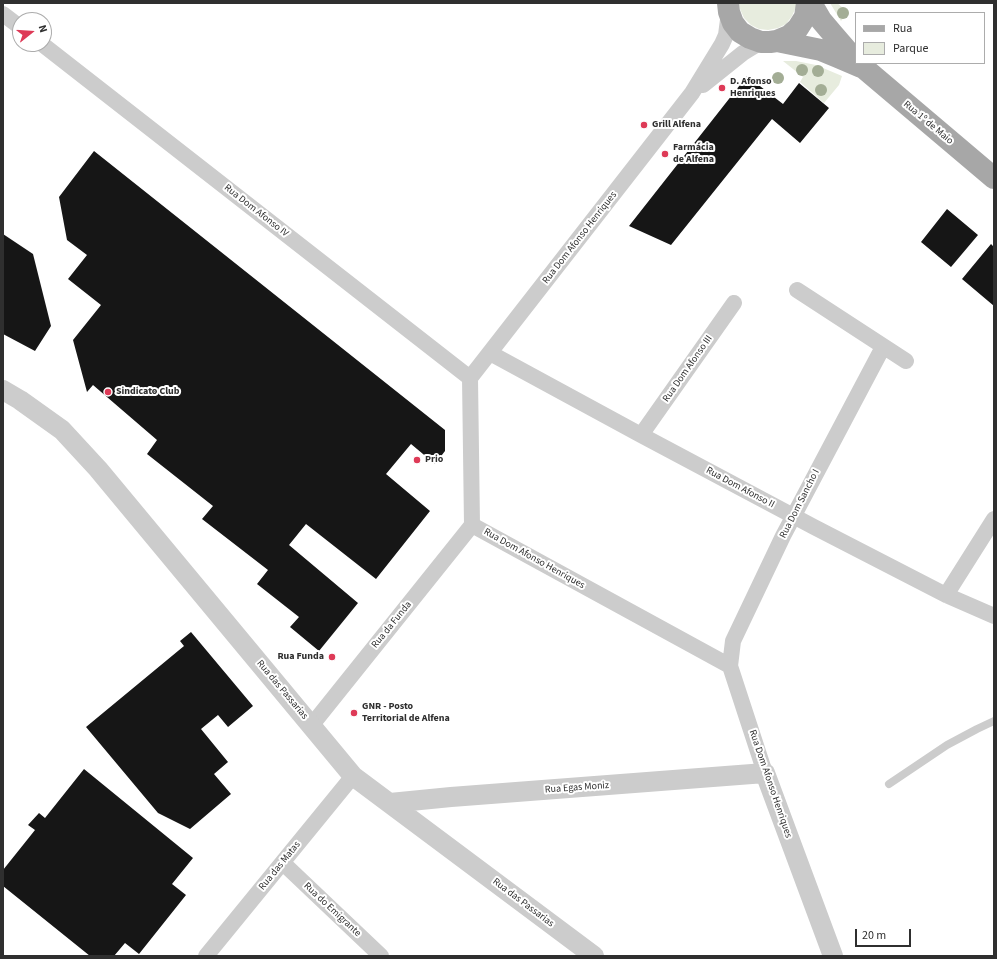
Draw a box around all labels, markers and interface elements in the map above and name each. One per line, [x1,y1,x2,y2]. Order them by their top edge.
north arrow [12,12,52,52]
legend [855,12,985,64]
text: Rua [893,20,912,37]
text: N [35,23,51,34]
text: Parque [893,40,929,57]
place label: D. Afonso Henriques [730,76,775,100]
marker: D. Afonso Henriques [717,83,727,93]
street label: Rua 1º de Maio [901,99,955,147]
place label: Grill Alfena [652,119,701,131]
marker: Grill Alfena [639,120,649,130]
place label: Farmácia de Alfena [673,142,714,166]
marker: Farmácia de Alfena [660,149,670,159]
street label: Rua Dom Afonso IV [221,182,291,240]
street label: Rua Dom Afonso Henriques [540,190,620,286]
street label: Rua Dom Afonso III [661,333,715,405]
place label: Sindicato Club [116,386,179,398]
marker: Sindicato Club [103,387,113,397]
place label: Prio [425,454,443,466]
marker: Prio [412,455,422,465]
street label: Rua Dom Afonso II [704,465,776,511]
street label: Rua Dom Sancho I [777,467,823,541]
street label: Rua Dom Afonso Henriques [481,526,587,592]
street label: Rua da Funda [369,599,415,651]
place label: Rua Funda [277,651,324,663]
marker: Rua Funda [327,652,337,662]
street label: Rua das Passarias [254,658,310,722]
place label: GNR - Posto Territorial de Alfena [362,701,450,724]
marker: GNR - Posto Territorial de Alfena [349,708,359,718]
street label: Rua Dom Afonso Henriques [746,728,794,840]
street label: Rua Egas Moniz [544,780,610,796]
street label: Rua das Matas [257,839,303,893]
street label: Rua das Passarias [490,876,556,930]
street label: Rua do Emigrante [301,880,363,940]
scale bar [857,921,913,947]
text: 20 m [862,927,886,944]

